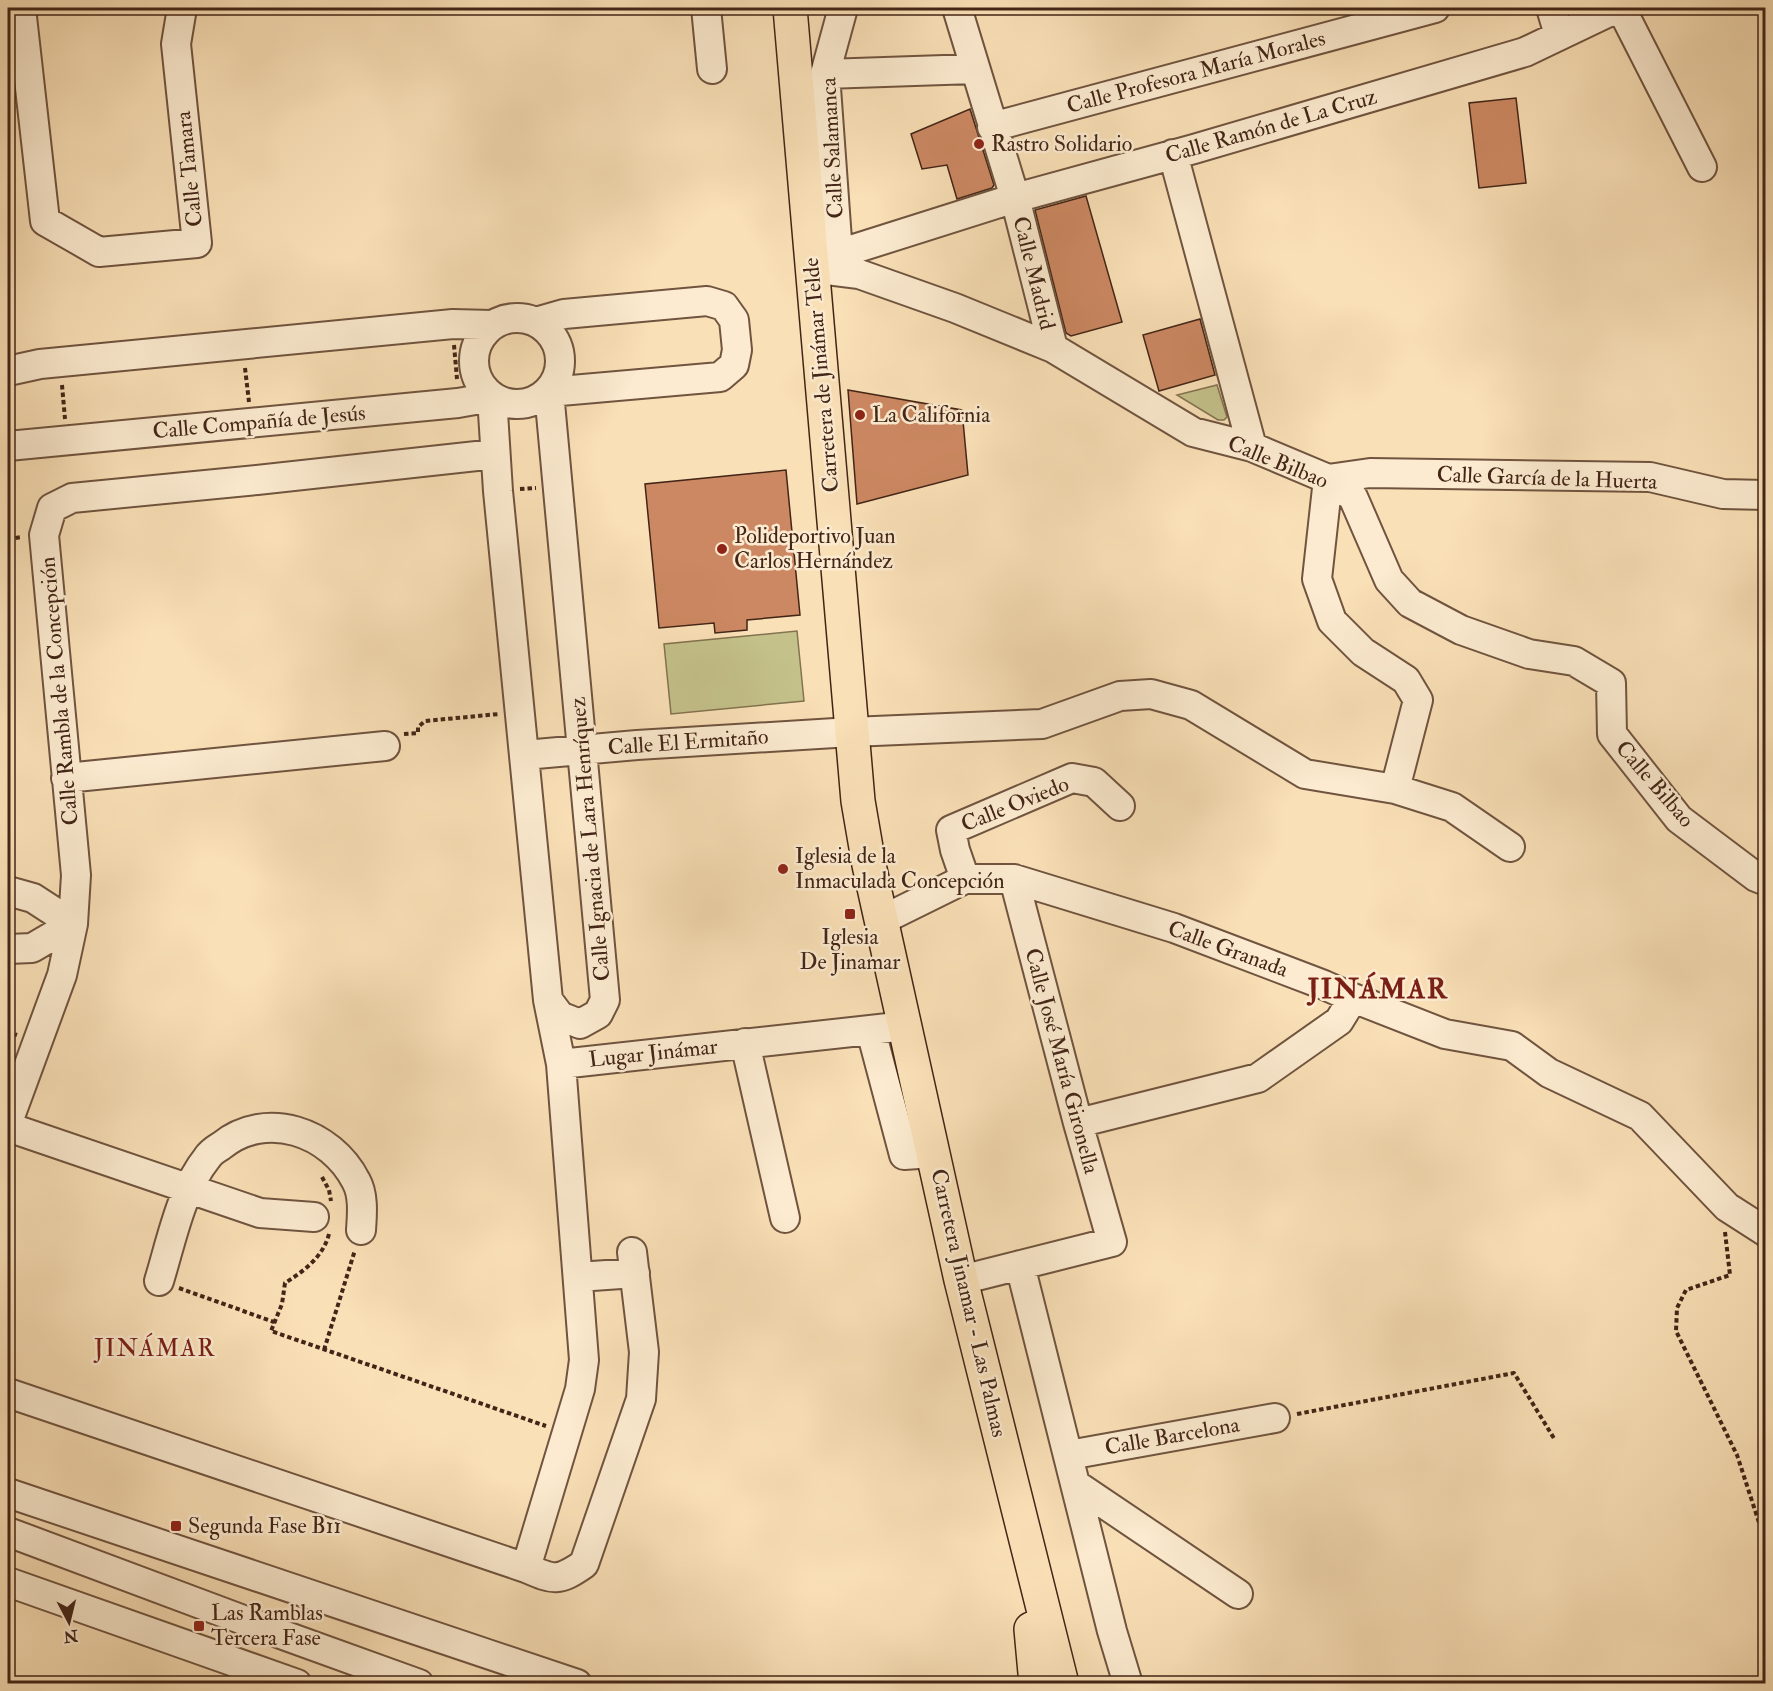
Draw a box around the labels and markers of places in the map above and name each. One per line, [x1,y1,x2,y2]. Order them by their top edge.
place label: Rastro Solidario [991,130,1132,158]
marker: Rastro Solidario [972,137,986,151]
place label: La California [872,401,991,429]
marker: La California [853,408,867,422]
place label: Polideportivo Juan Carlos Hernández [734,522,896,575]
marker: Polideportivo Juan Carlos Hernández [715,542,729,556]
place label: Iglesia de la Inmaculada Concepción [795,842,1005,896]
marker: Iglesia de la Inmaculada Concepción [776,862,790,876]
marker: Iglesia De Jinamar [843,907,857,921]
place label: Iglesia De Jinamar [799,923,901,976]
place label: Segunda Fase B11 [188,1512,341,1540]
marker: Segunda Fase B11 [169,1519,183,1533]
place label: Las Ramblas Tercera Fase [211,1599,323,1652]
marker: Las Ramblas Tercera Fase [192,1619,206,1633]

